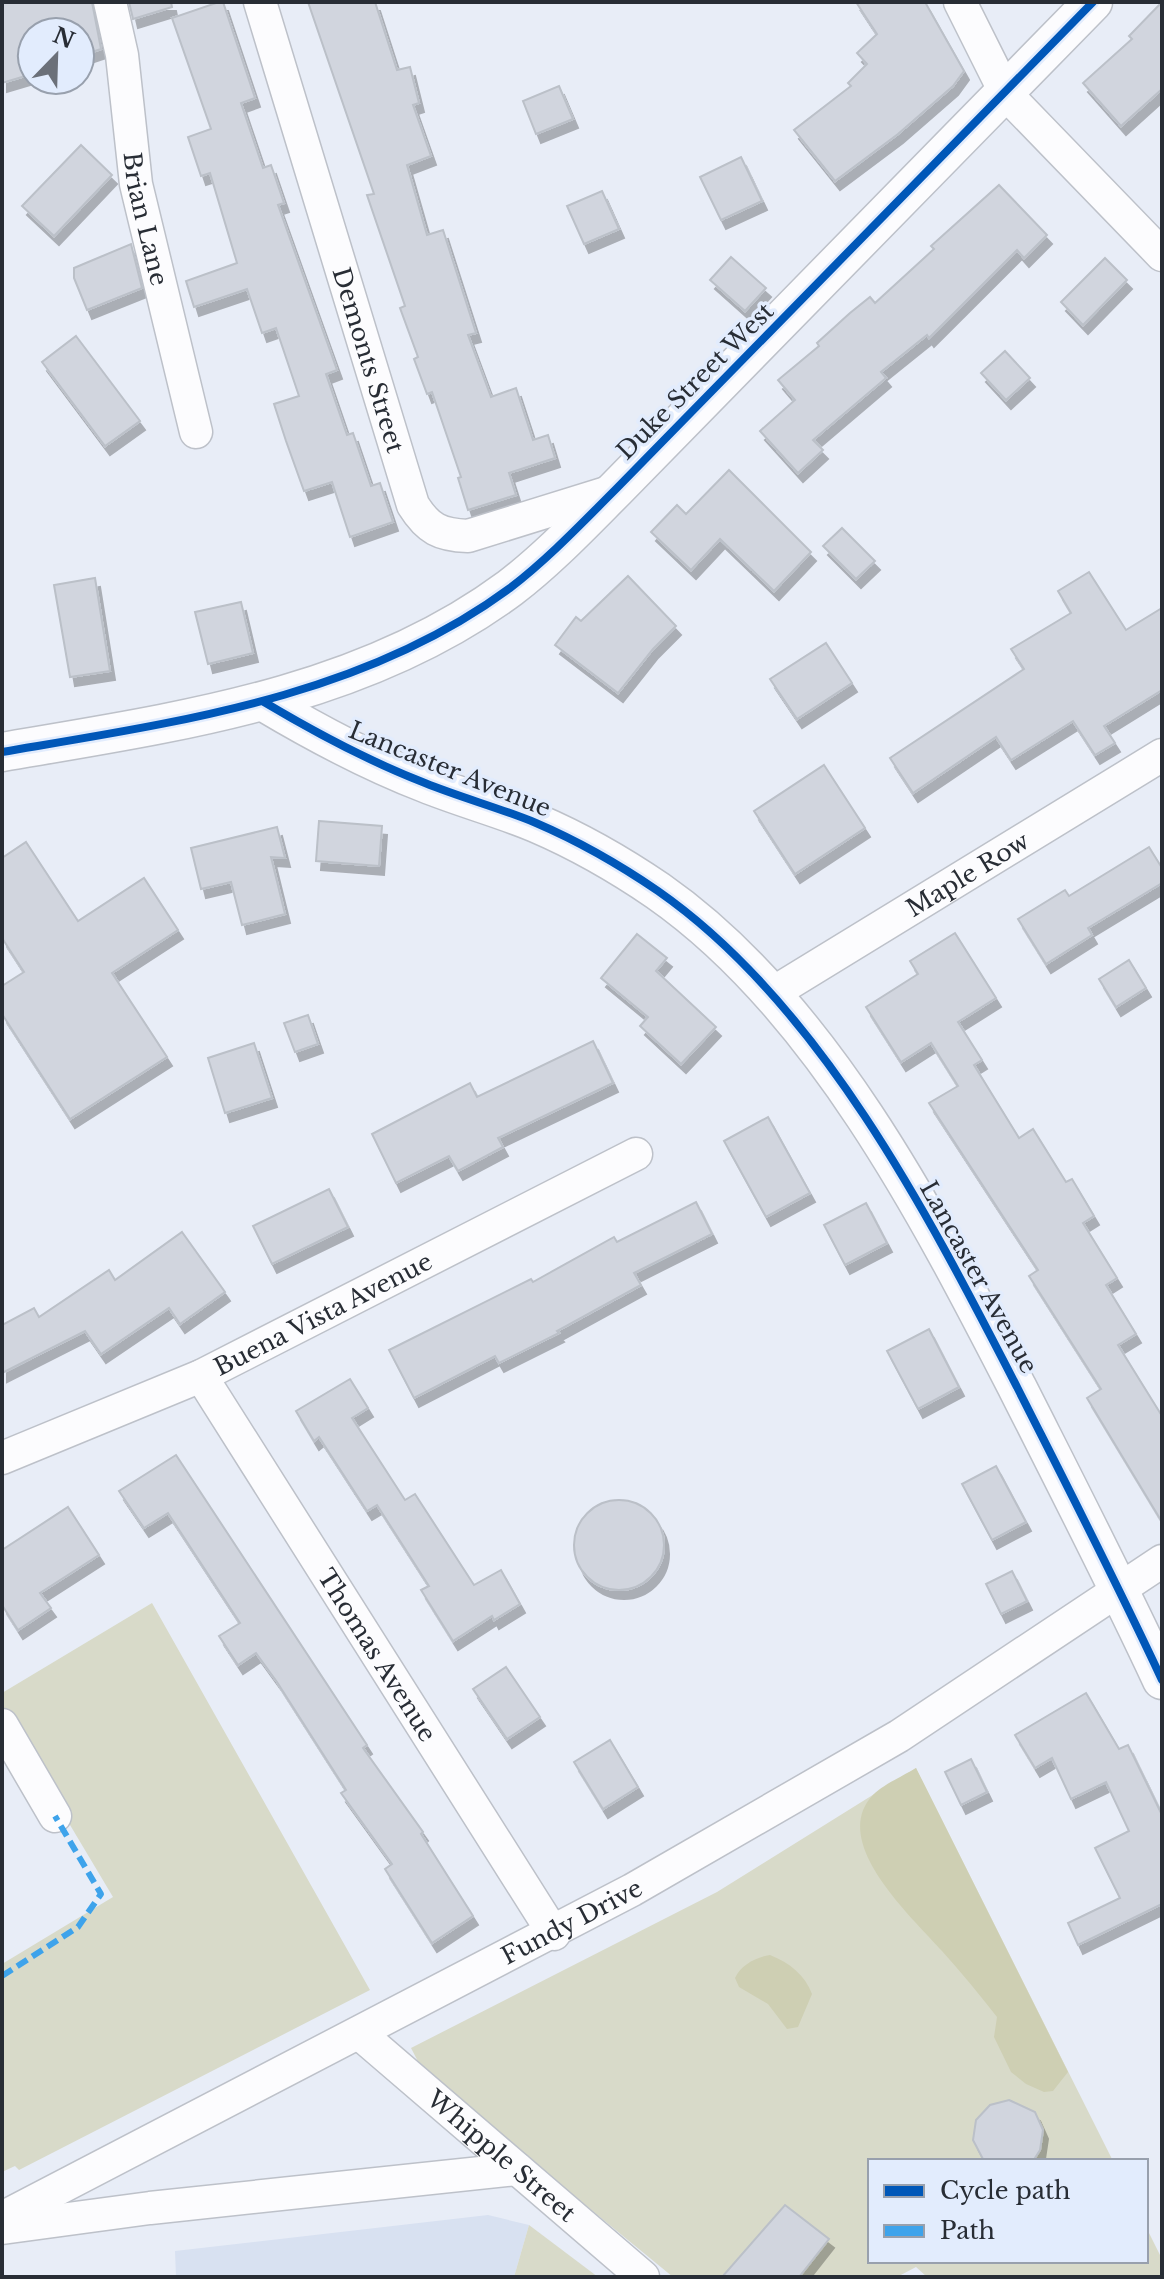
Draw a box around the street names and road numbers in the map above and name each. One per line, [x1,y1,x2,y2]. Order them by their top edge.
street label: Brian Lane [118,151,175,288]
street label: Demonts Street [327,264,411,456]
street label: Duke Street West [610,296,780,466]
street label: Lancaster Avenue [345,715,555,823]
street label: Maple Row [901,825,1035,923]
street label: Lancaster Avenue [914,1176,1044,1378]
street label: Buena Vista Avenue [209,1246,437,1381]
street label: Thomas Avenue [312,1563,443,1747]
street label: Fundy Drive [496,1873,647,1970]
street label: Whipple Street [421,2083,582,2227]

